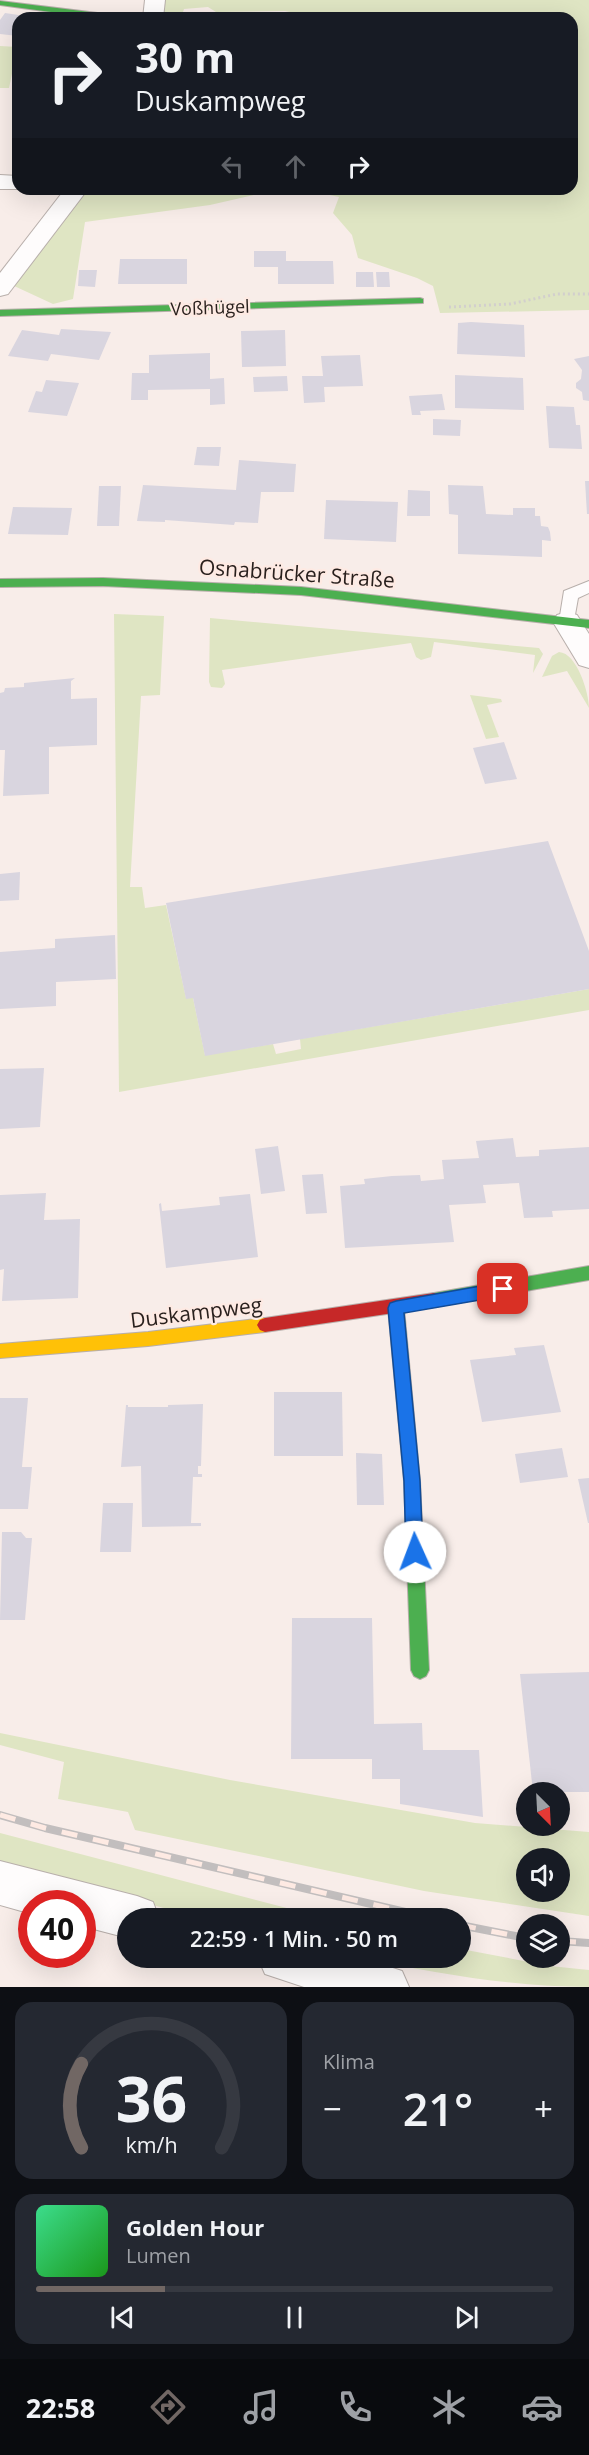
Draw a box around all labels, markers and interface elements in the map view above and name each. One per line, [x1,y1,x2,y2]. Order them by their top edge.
text: 30 m [135,28,235,85]
icon: right [36,36,114,114]
text: Duskampweg [135,82,305,119]
icon: left [216,150,249,183]
icon: ahead [279,150,312,183]
icon: right [342,150,375,183]
street label: Voßhügel [170,294,250,320]
street label: Osnabrücker Straße [198,552,396,594]
pin [477,1263,528,1314]
icon: arrive [486,1272,519,1305]
street label: Duskampweg [128,1290,264,1334]
position arrow [383,1520,447,1584]
north arrow [516,1782,570,1836]
map controls [516,1782,570,1968]
button: sound [516,1848,570,1902]
speed limit sign: 40 [18,1890,96,1968]
button: layers [516,1914,570,1968]
text: 22:59 · 1 Min. · 50 m [190,1923,398,1953]
text: Klima [323,2048,375,2075]
text: 36 [115,2055,187,2140]
text: 21° [403,2078,473,2139]
text: − [323,2086,342,2131]
text: + [534,2086,553,2131]
text: km/h [125,2130,177,2159]
text: Golden Hour [126,2212,264,2242]
text: Lumen [126,2242,191,2269]
icon: previous [106,2301,139,2334]
icon: pause [278,2301,311,2334]
icon: next [450,2301,483,2334]
icon: directions [147,2386,189,2428]
icon: music [240,2386,282,2428]
icon: phone [334,2386,376,2428]
icon: climate [428,2386,470,2428]
icon: car [521,2386,563,2428]
text: 22:58 [26,2389,95,2426]

